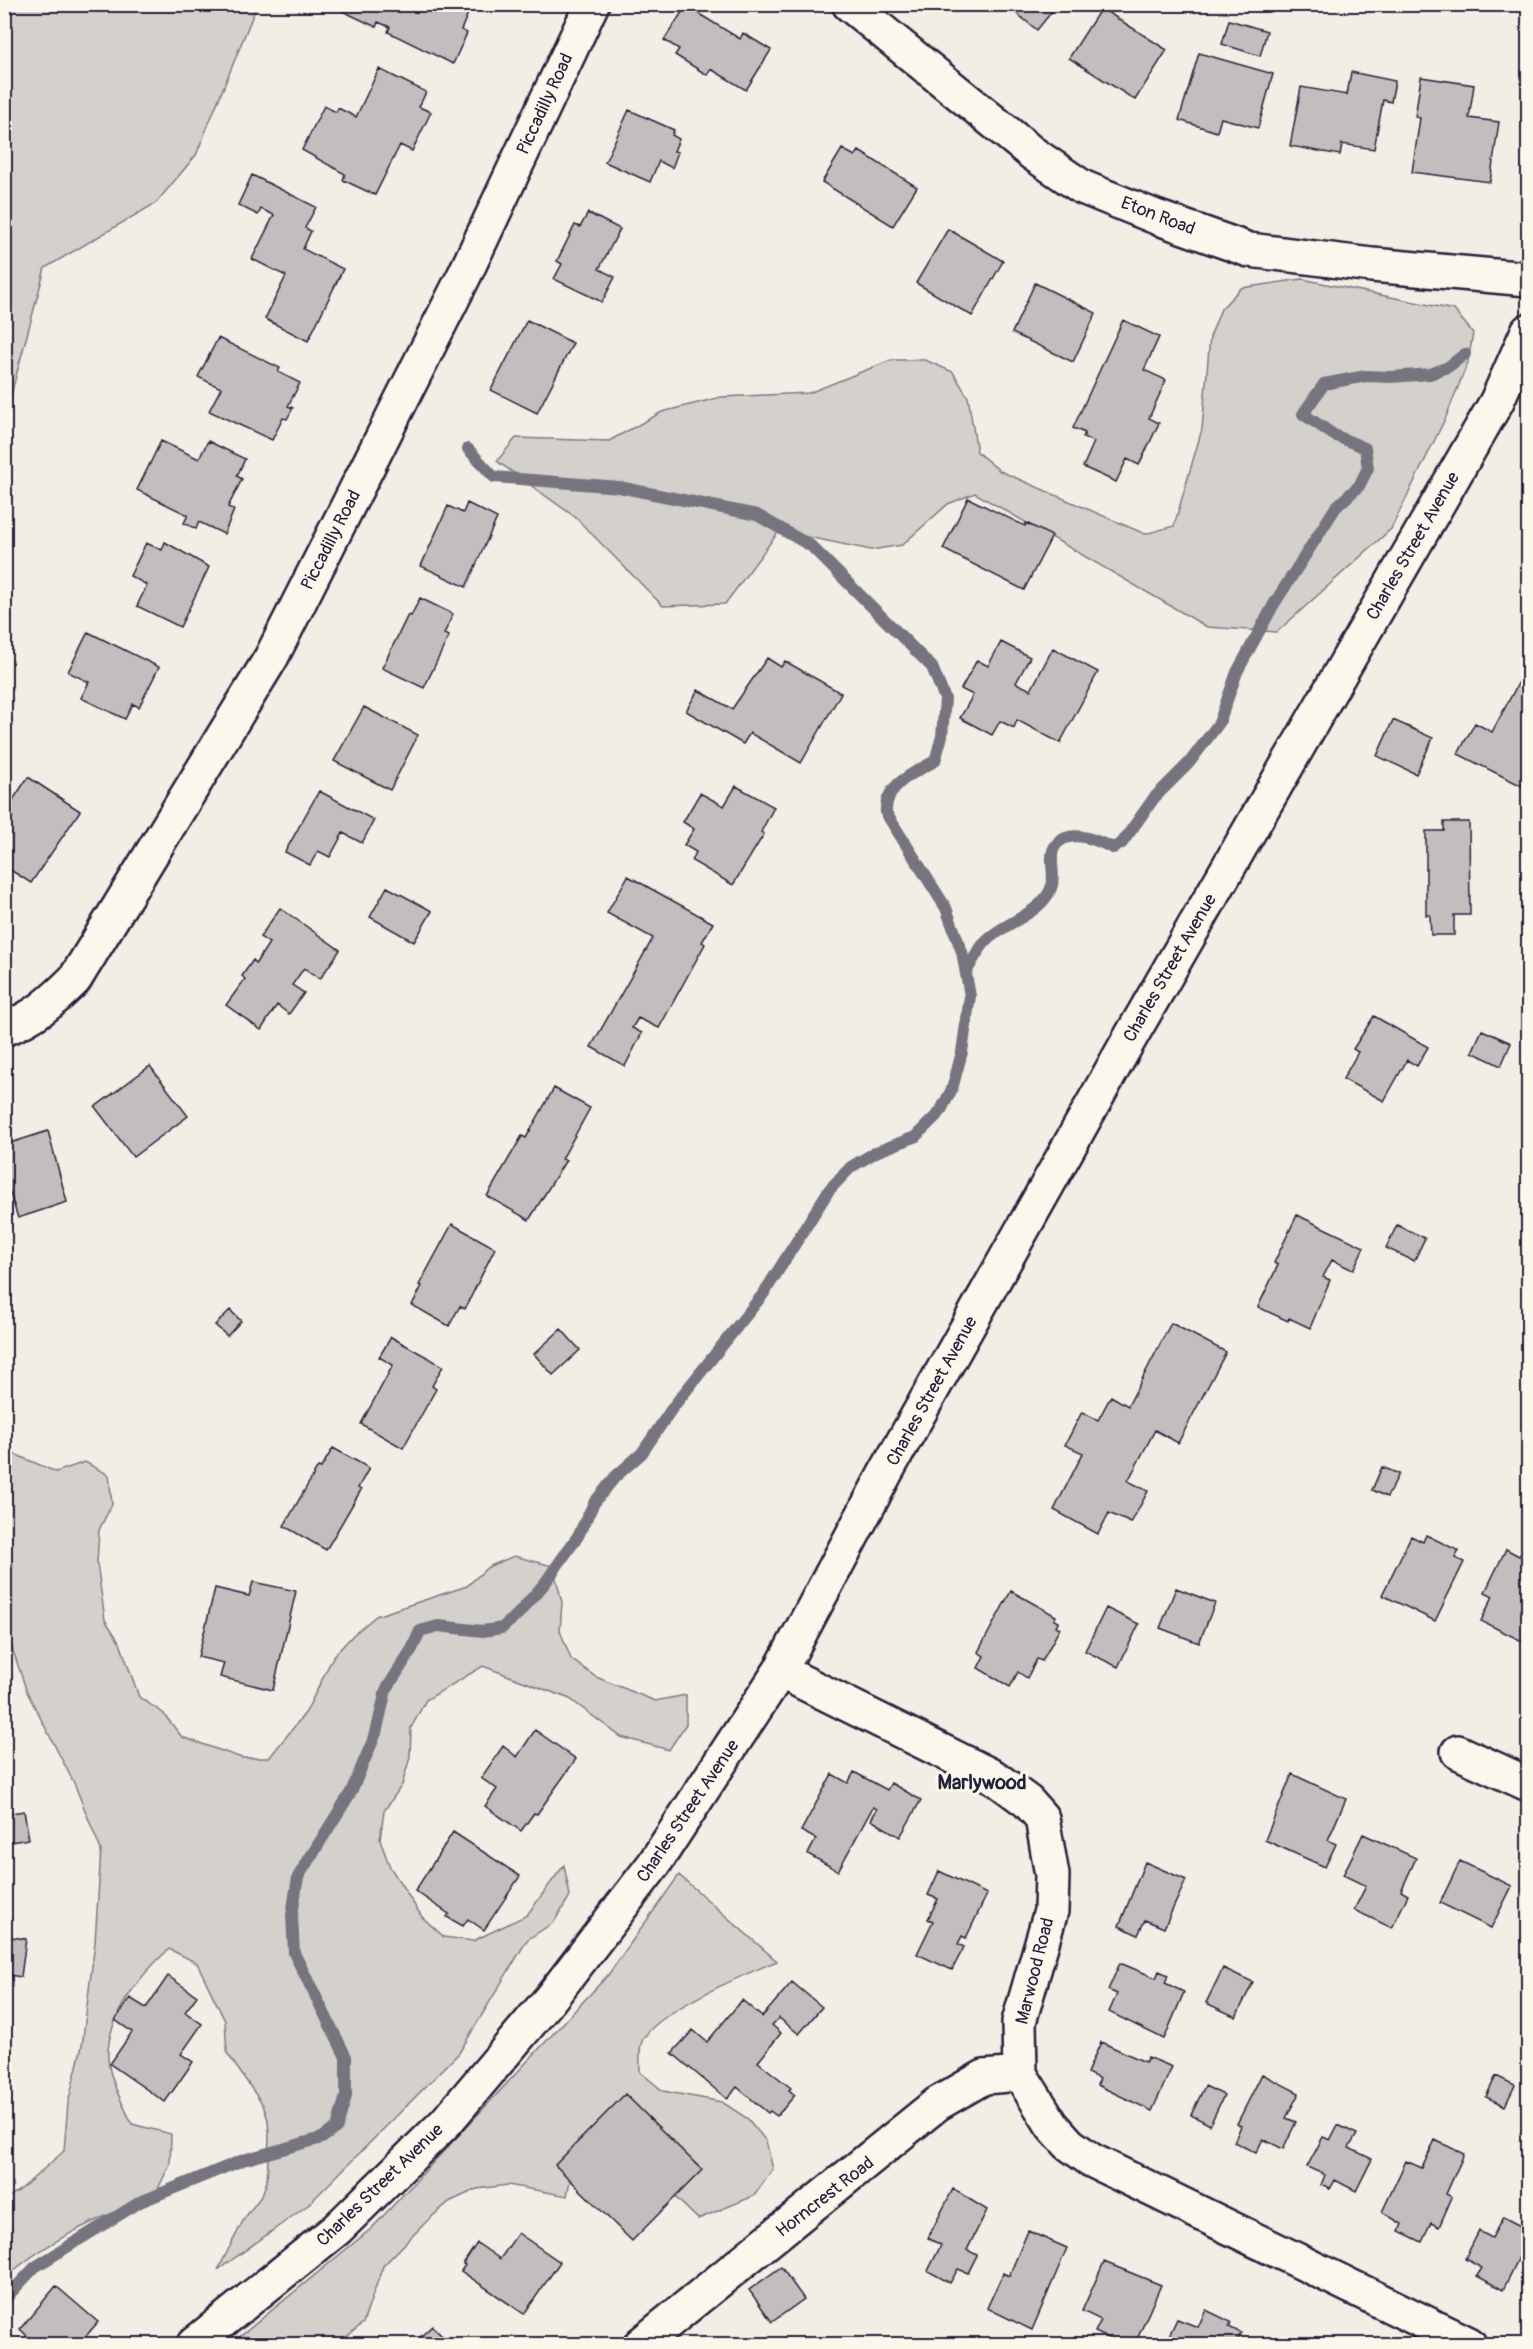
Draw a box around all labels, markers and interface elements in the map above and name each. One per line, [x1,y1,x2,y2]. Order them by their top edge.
street label: Piccadilly Road [511,50,579,158]
street label: Eton Road [1118,191,1198,241]
street label: Charles Street Avenue [1361,468,1465,624]
street label: Piccadilly Road [296,486,366,594]
street label: Charles Street Avenue [1118,890,1222,1046]
street label: Charles Street Avenue [881,1312,983,1470]
street label: Charles Street Avenue [632,1735,744,1887]
district label: Marlywood [938,1770,1026,1795]
street label: Marwood Road [1011,1915,1059,2027]
street label: Charles Street Avenue [312,2118,448,2251]
street label: Horncrest Road [771,2152,879,2242]

